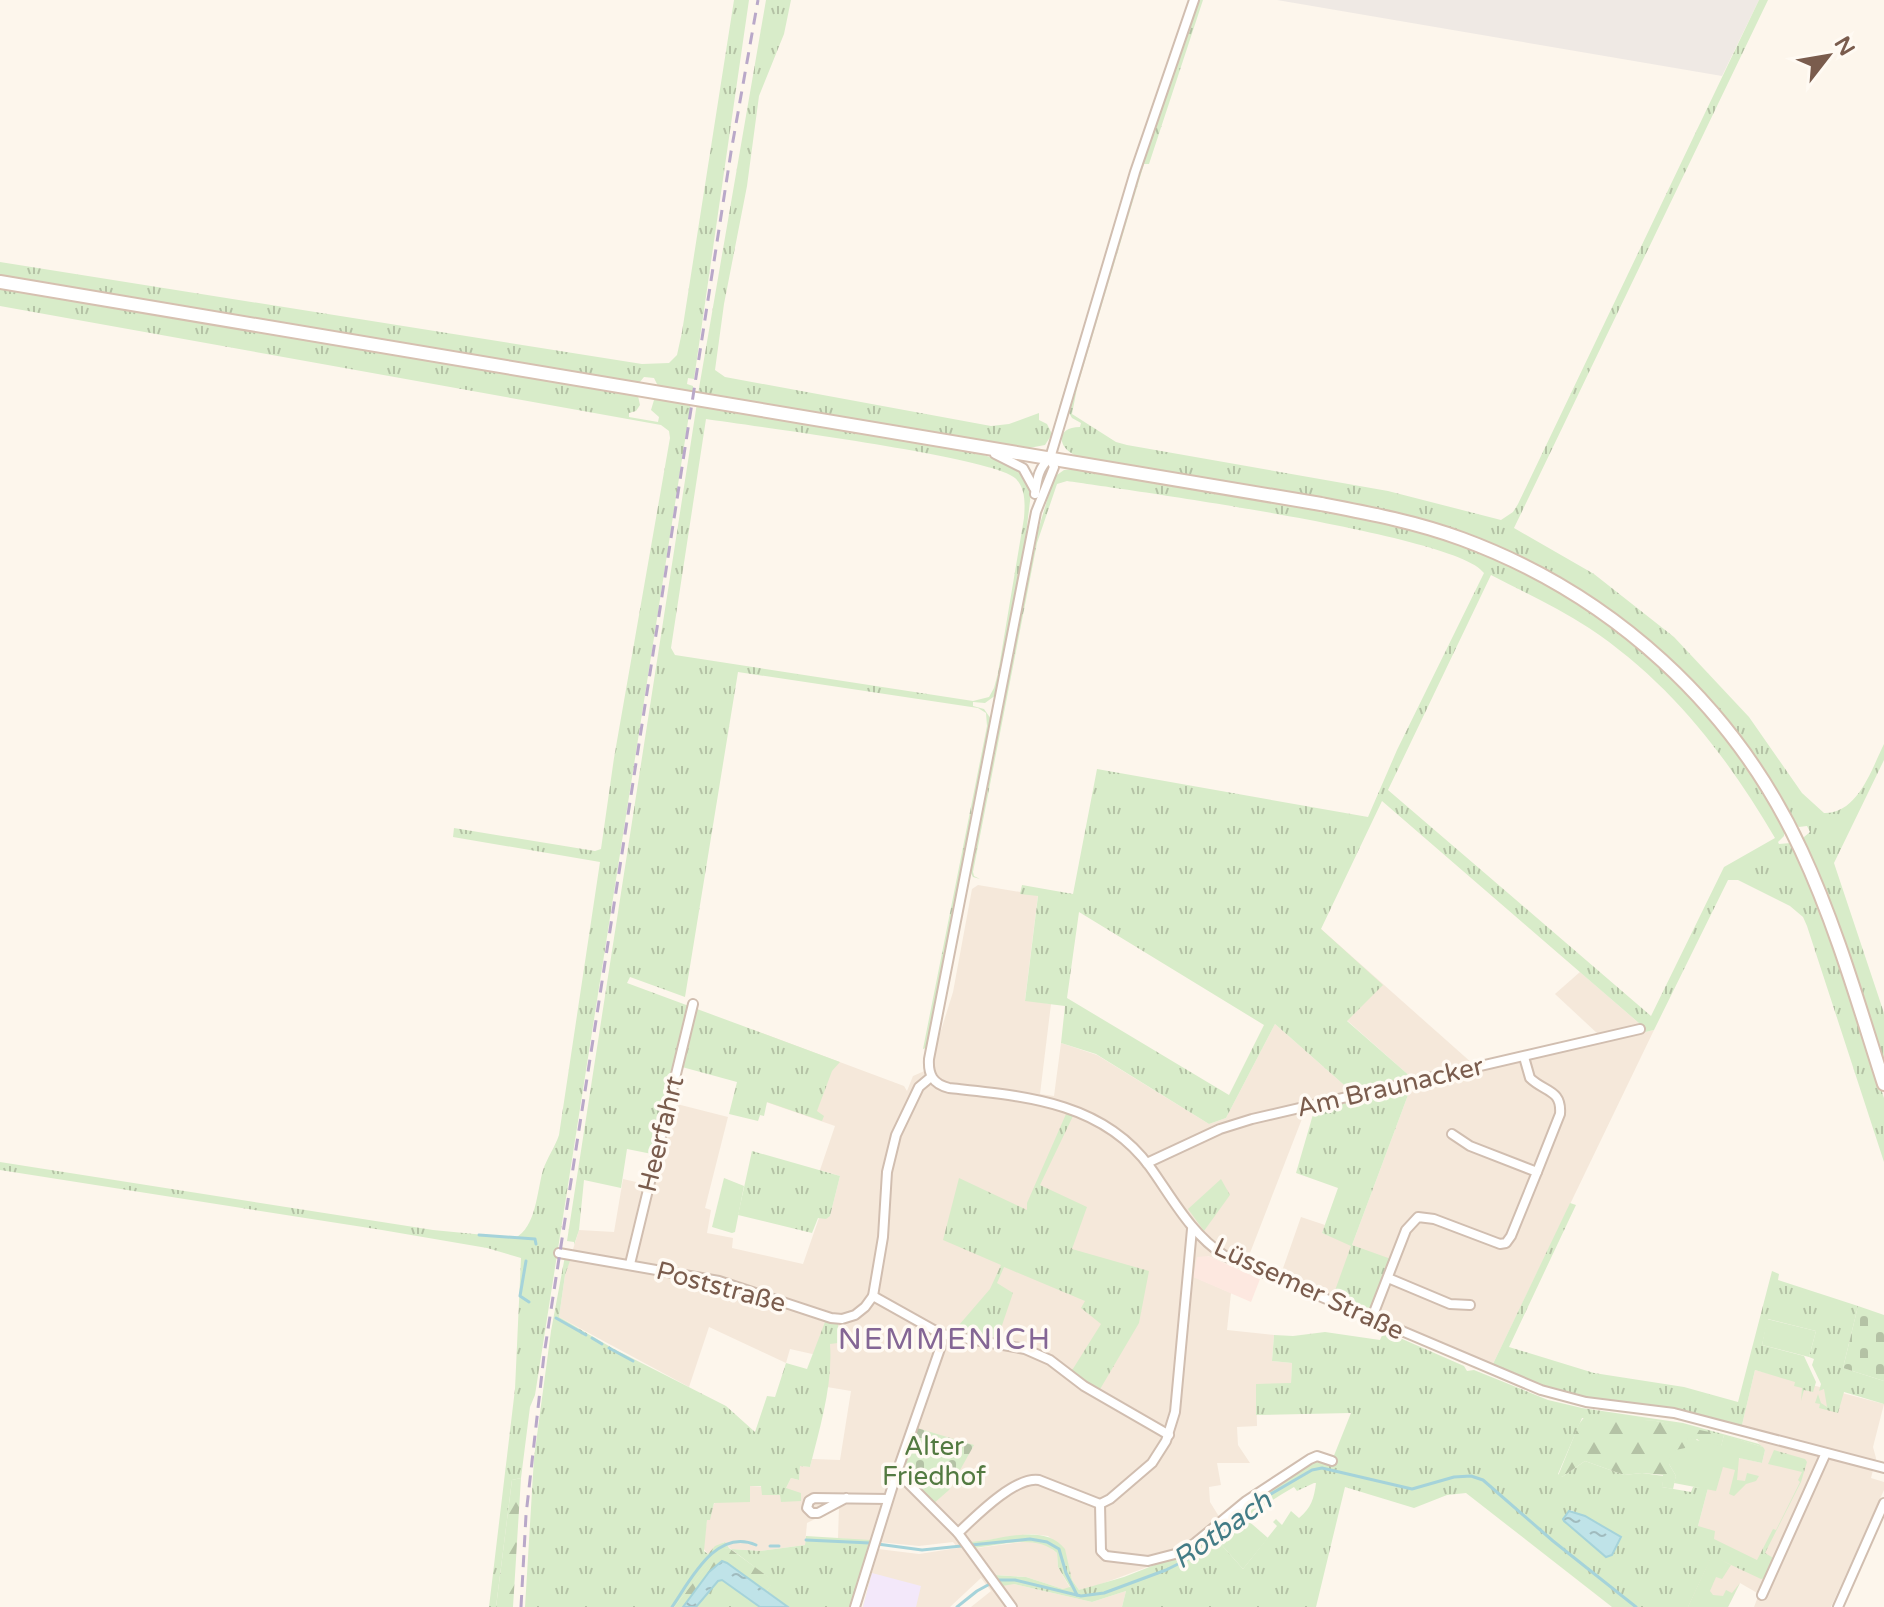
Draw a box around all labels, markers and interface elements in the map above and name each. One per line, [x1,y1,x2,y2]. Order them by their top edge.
north arrow [1788,16,1868,96]
text: N [1829,32,1860,60]
street label: Am Braunacker [1293,1050,1487,1124]
street label: Heerfahrt [632,1073,690,1195]
street label: Lüssemer Straße [1209,1231,1409,1347]
street label: Poststraße [653,1255,789,1319]
district label: NEMMENICH [838,1321,1052,1358]
park label: Alter Friedhof [882,1431,986,1492]
water label: Rotbach [1166,1483,1279,1576]

